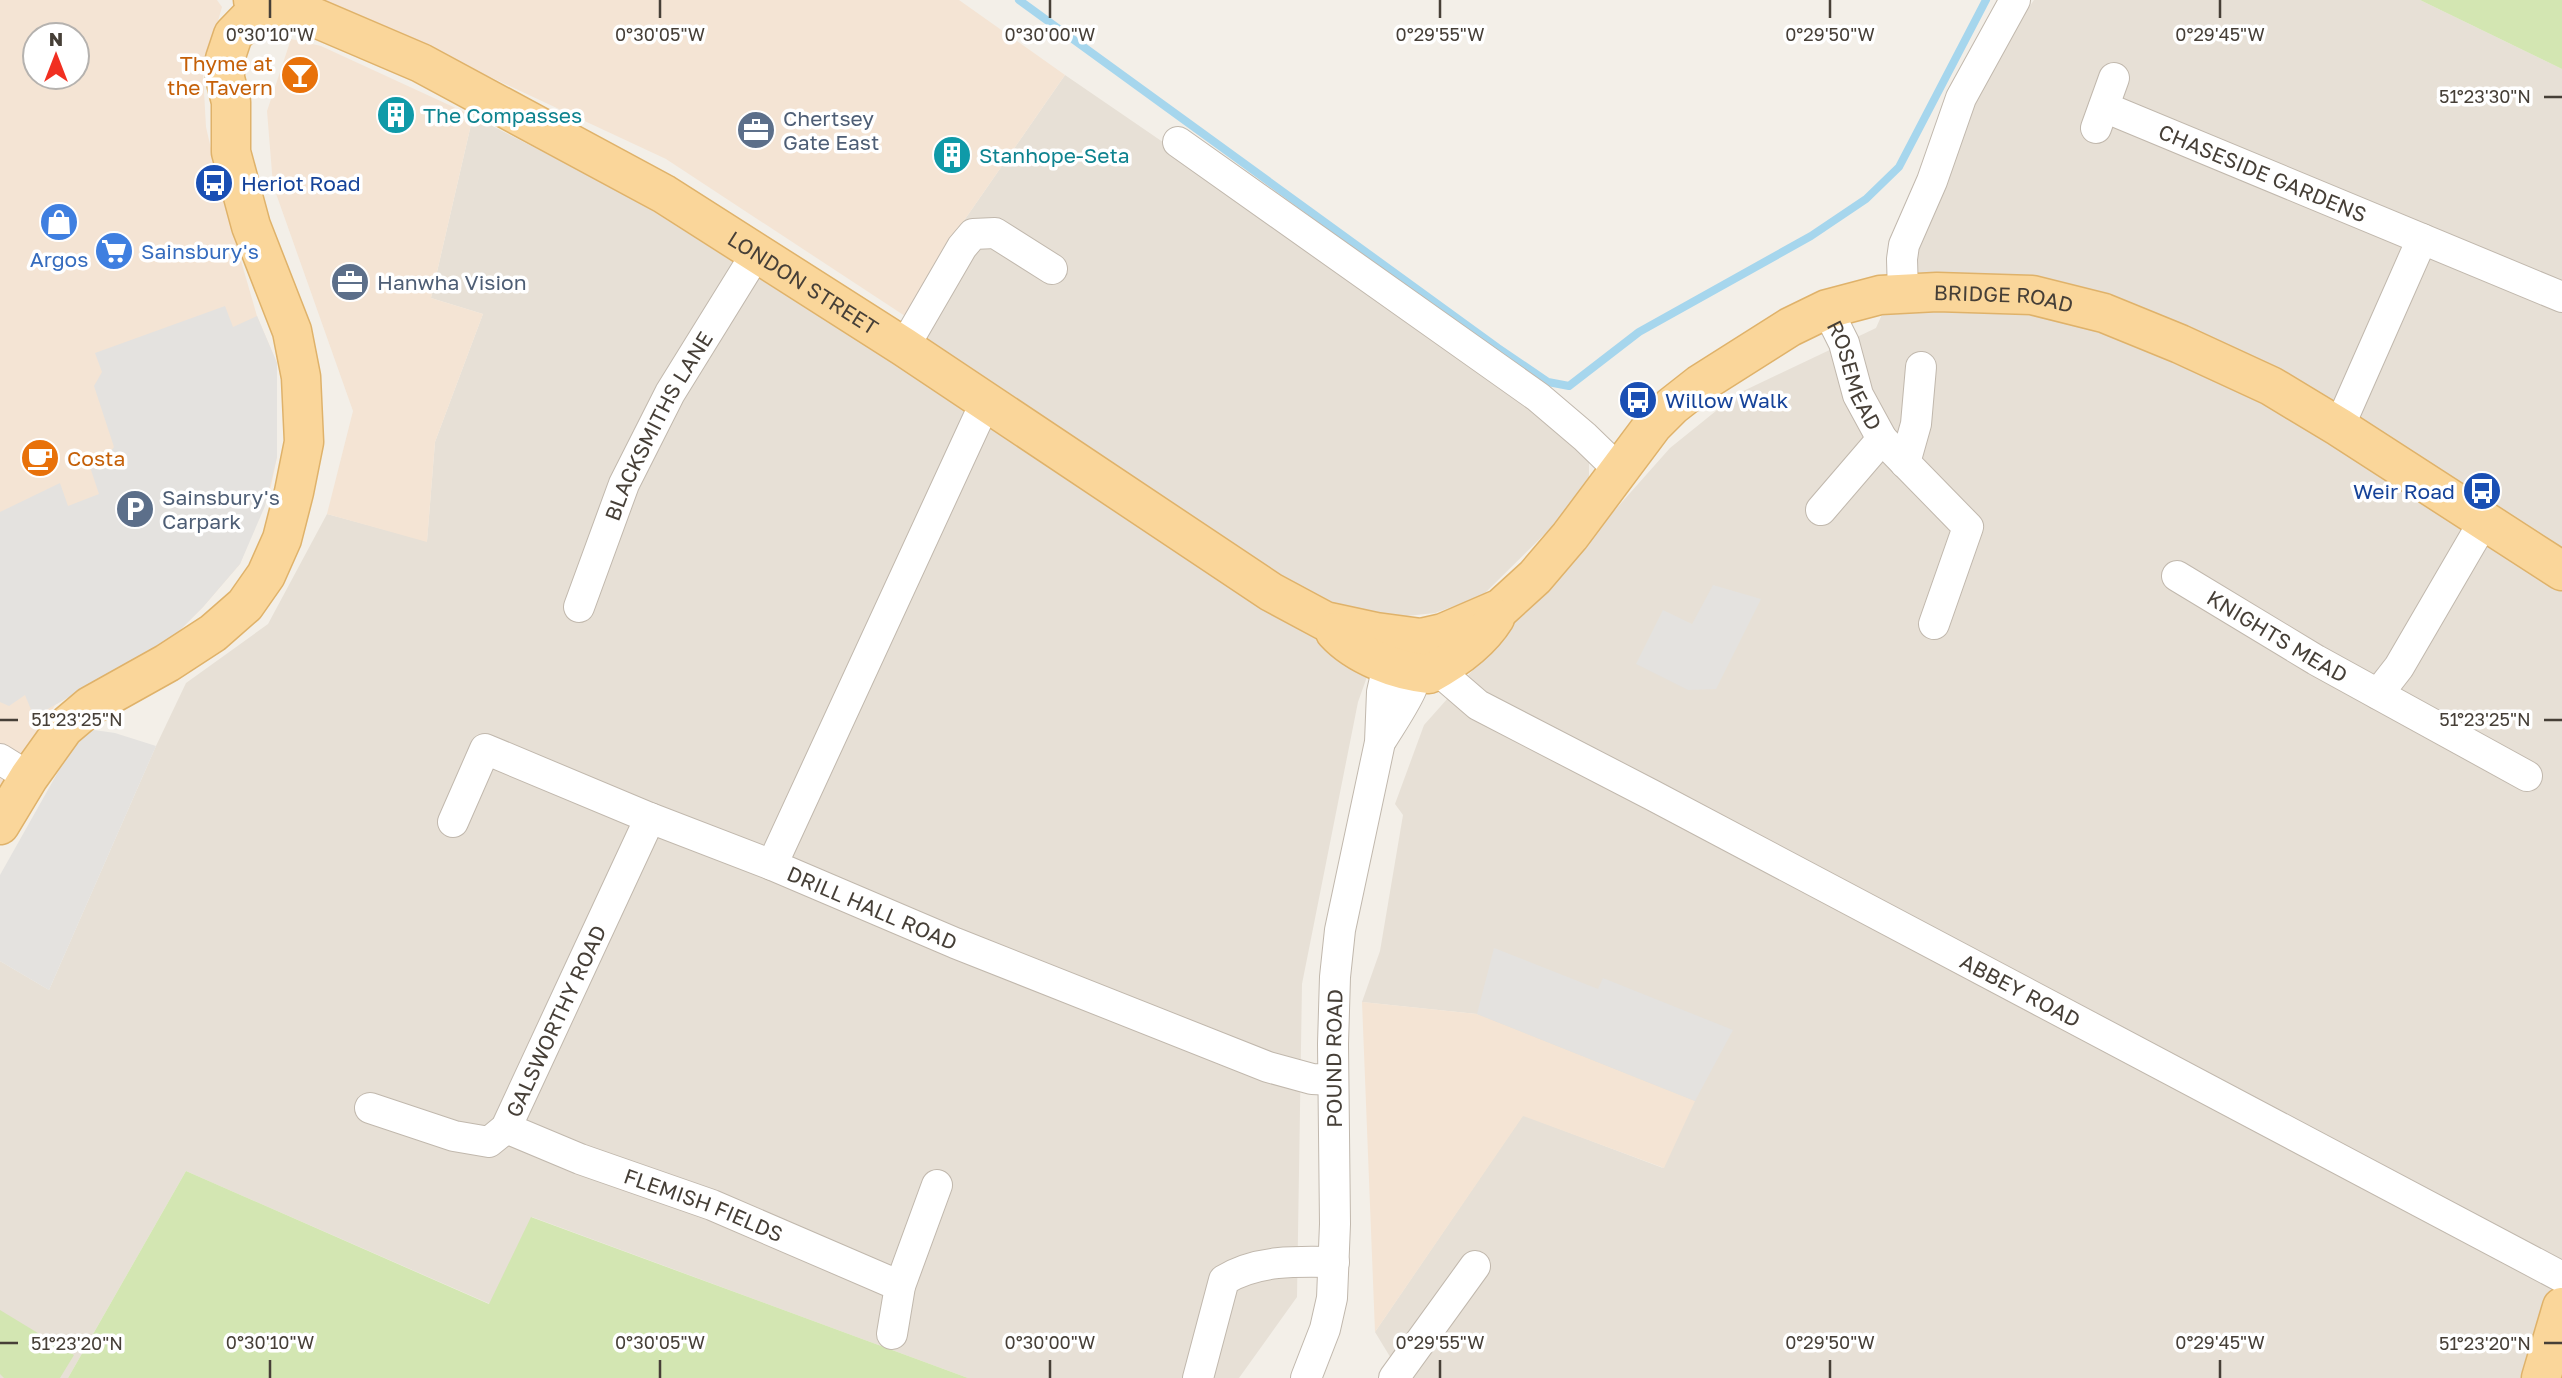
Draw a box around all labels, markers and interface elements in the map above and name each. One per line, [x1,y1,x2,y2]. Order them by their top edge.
north arrow [21,21,91,91]
text: 0°30'10"W [226,23,314,45]
text: 0°30'05"W [615,23,705,45]
text: 0°30'00"W [1005,23,1095,45]
text: 0°29'55"W [1395,23,1485,45]
text: 0°29'50"W [1785,23,1875,45]
text: 0°29'45"W [2175,23,2265,45]
text: N [49,27,63,50]
place label: Thyme at the Tavern [167,50,273,100]
bar icon: Thyme at the Tavern [279,54,321,96]
text: 51°23'30"N [2439,85,2531,107]
building icon: The Compasses [375,94,417,136]
place label: The Compasses [423,102,582,128]
place label: Chertsey Gate East [783,105,879,155]
office icon: Chertsey Gate East [735,109,777,151]
street label: CHASESIDE GARDENS [2155,118,2371,228]
building icon: Stanhope-Seta [931,134,973,176]
place label: Stanhope-Seta [979,142,1130,168]
bus stop icon: Heriot Road [193,162,235,204]
place label: Heriot Road [241,170,361,196]
shop icon: Argos [38,201,80,243]
street label: LONDON STREET [723,225,883,340]
supermarket icon: Sainsbury's [93,230,135,272]
place label: Sainsbury's [141,238,259,264]
place label: Argos [30,246,88,272]
office icon: Hanwha Vision [329,261,371,303]
place label: Hanwha Vision [377,269,527,295]
street label: BRIDGE ROAD [1933,279,2076,318]
street label: ROSEMEAD [1822,316,1888,435]
street label: BLACKSMITHS LANE [599,327,718,524]
bus stop icon: Willow Walk [1617,379,1659,421]
place label: Willow Walk [1665,387,1789,413]
cafe icon: Costa [19,437,61,479]
place label: Costa [67,445,125,471]
bus stop icon: Weir Road [2461,470,2503,512]
place label: Weir Road [2353,478,2455,504]
place label: Sainsbury's Carpark [162,484,280,534]
parking icon: Sainsbury's Carpark [114,488,156,530]
street label: KNIGHTS MEAD [2202,584,2352,688]
text: 51°23'25"N [31,708,123,730]
text: 51°23'25"N [2439,708,2531,730]
street label: DRILL HALL ROAD [783,860,961,955]
street label: GALSWORTHY ROAD [500,921,611,1121]
street label: ABBEY ROAD [1956,948,2085,1033]
street label: POUND ROAD [1320,989,1348,1128]
street label: FLEMISH FIELDS [620,1162,787,1247]
text: 0°30'10"W [226,1331,314,1353]
text: 0°30'05"W [615,1331,705,1353]
text: 0°30'00"W [1005,1331,1095,1353]
text: 0°29'55"W [1395,1331,1485,1353]
text: 0°29'50"W [1785,1331,1875,1353]
text: 0°29'45"W [2175,1331,2265,1353]
text: 51°23'20"N [31,1332,123,1354]
text: 51°23'20"N [2439,1332,2531,1354]

